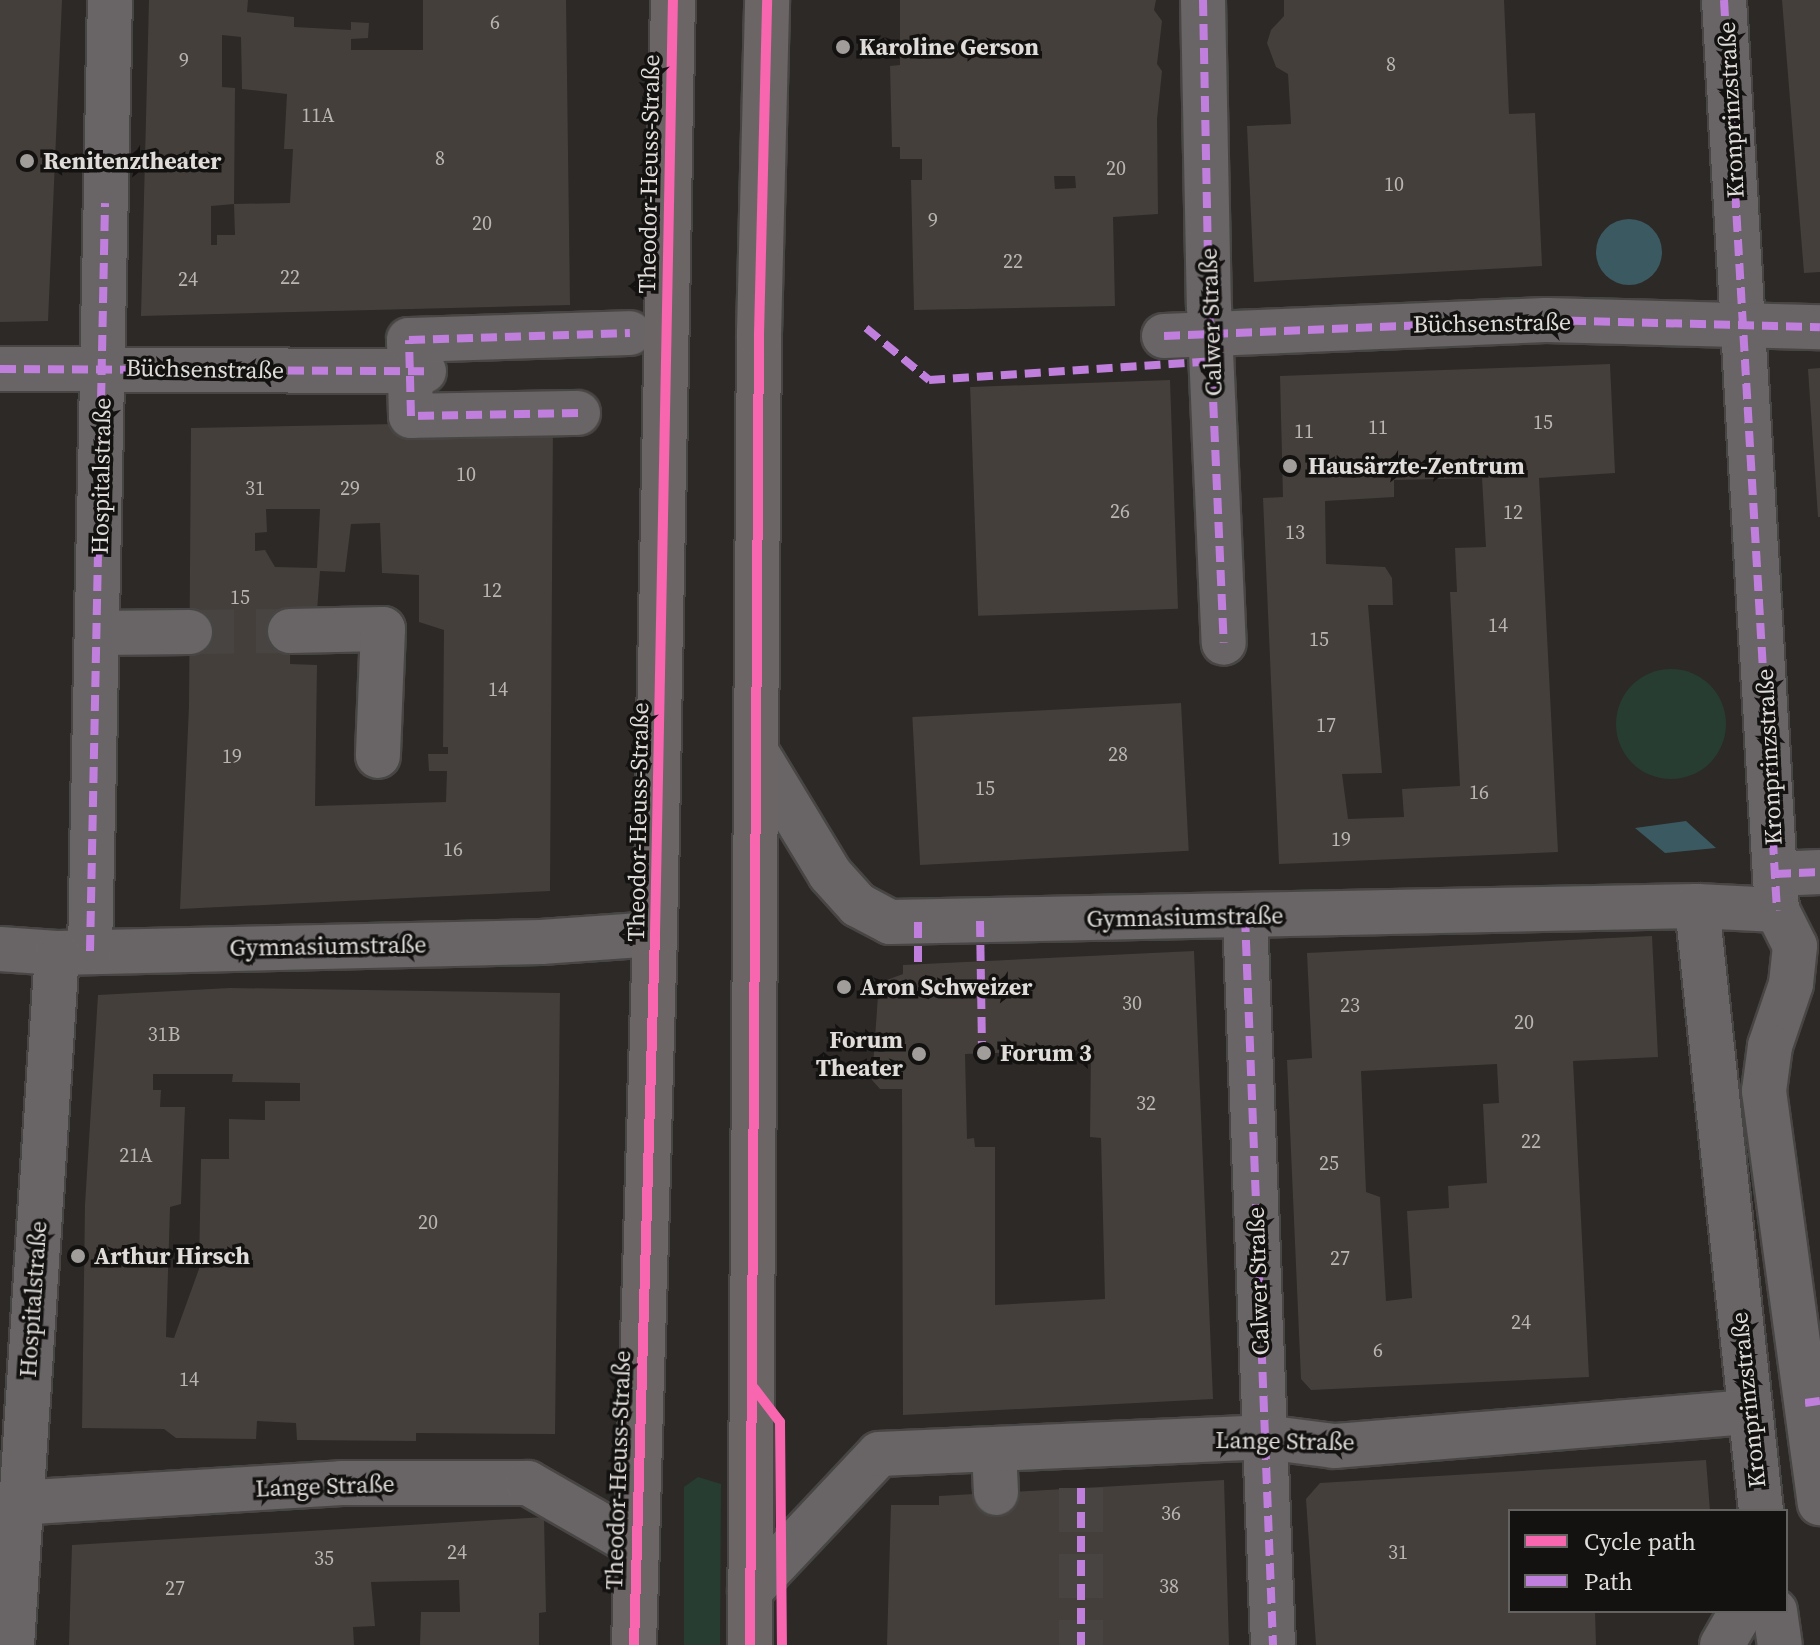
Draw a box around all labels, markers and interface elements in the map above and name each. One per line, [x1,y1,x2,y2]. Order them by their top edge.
house number: 6 [490,10,500,34]
street label: Kronprinzstraße [1712,21,1750,199]
place label: Karoline Gerson [859,33,1039,61]
marker: Karoline Gerson [834,38,852,56]
house number: 9 [179,48,189,72]
house number: 8 [1386,52,1396,76]
street label: Theodor-Heuss-Straße [633,54,665,294]
house number: 11A [301,103,335,127]
house number: 8 [435,146,445,170]
place label: Renitenztheater [43,147,222,175]
marker: Renitenztheater [18,152,36,170]
house number: 20 [1106,156,1126,180]
house number: 10 [1384,172,1404,196]
house number: 9 [928,208,938,232]
house number: 20 [472,211,492,235]
street label: Calwer Straße [1194,247,1228,397]
house number: 22 [1003,249,1023,273]
house number: 22 [280,265,300,289]
house number: 24 [178,267,198,291]
street label: Büchsenstraße [1413,307,1571,339]
street label: Büchsenstraße [126,353,284,385]
street label: Hospitalstraße [85,397,117,555]
house number: 15 [1533,410,1553,434]
house number: 11 [1368,415,1388,439]
house number: 11 [1294,419,1314,443]
place label: Hausärzte-Zentrum [1308,452,1525,480]
marker: Hausärzte-Zentrum [1279,455,1301,477]
house number: 10 [456,462,476,486]
house number: 31 [245,476,265,500]
house number: 29 [340,476,360,500]
house number: 26 [1110,499,1130,523]
house number: 12 [1503,500,1523,524]
house number: 13 [1285,520,1305,544]
house number: 12 [482,578,502,602]
house number: 15 [230,585,250,609]
house number: 14 [1488,613,1508,637]
house number: 15 [1309,627,1329,651]
street label: Kronprinzstraße [1750,668,1788,846]
house number: 14 [488,677,508,701]
street label: Theodor-Heuss-Straße [622,702,654,942]
house number: 17 [1316,713,1336,737]
house number: 28 [1108,742,1128,766]
house number: 19 [222,744,242,768]
house number: 15 [975,776,995,800]
house number: 16 [1469,780,1489,804]
house number: 19 [1331,827,1351,851]
house number: 16 [443,837,463,861]
street label: Gymnasiumstraße [1086,901,1284,933]
street label: Gymnasiumstraße [229,930,427,962]
place label: Aron Schweizer [860,973,1032,1001]
marker: Aron Schweizer [835,978,853,996]
house number: 30 [1122,991,1142,1015]
house number: 23 [1340,993,1360,1017]
house number: 20 [1514,1010,1534,1034]
house number: 31B [148,1022,180,1046]
place label: Forum Theater [816,1026,903,1082]
place label: Forum 3 [1000,1039,1092,1067]
marker: Forum 3 [975,1044,993,1062]
marker: Forum Theater [910,1045,928,1063]
house number: 32 [1136,1091,1156,1115]
house number: 22 [1521,1129,1541,1153]
house number: 21A [119,1143,153,1167]
house number: 25 [1319,1151,1339,1175]
street label: Calwer Straße [1241,1206,1275,1356]
house number: 20 [418,1210,438,1234]
street label: Hospitalstraße [13,1220,53,1378]
place label: Arthur Hirsch [94,1242,250,1270]
house number: 27 [1330,1246,1350,1270]
marker: Arthur Hirsch [69,1247,87,1265]
house number: 24 [1511,1310,1531,1334]
street label: Kronprinzstraße [1724,1311,1772,1489]
house number: 6 [1373,1338,1383,1362]
street label: Theodor-Heuss-Straße [599,1350,637,1590]
house number: 14 [179,1367,199,1391]
street label: Lange Straße [1215,1425,1355,1457]
street label: Lange Straße [255,1469,395,1503]
house number: 36 [1161,1501,1181,1525]
legend [1508,1509,1788,1613]
text: Cycle path [1584,1525,1696,1558]
house number: 24 [447,1540,467,1564]
house number: 31 [1388,1540,1408,1564]
house number: 35 [314,1546,334,1570]
text: Path [1584,1565,1633,1598]
house number: 38 [1159,1574,1179,1598]
house number: 27 [165,1576,185,1600]

